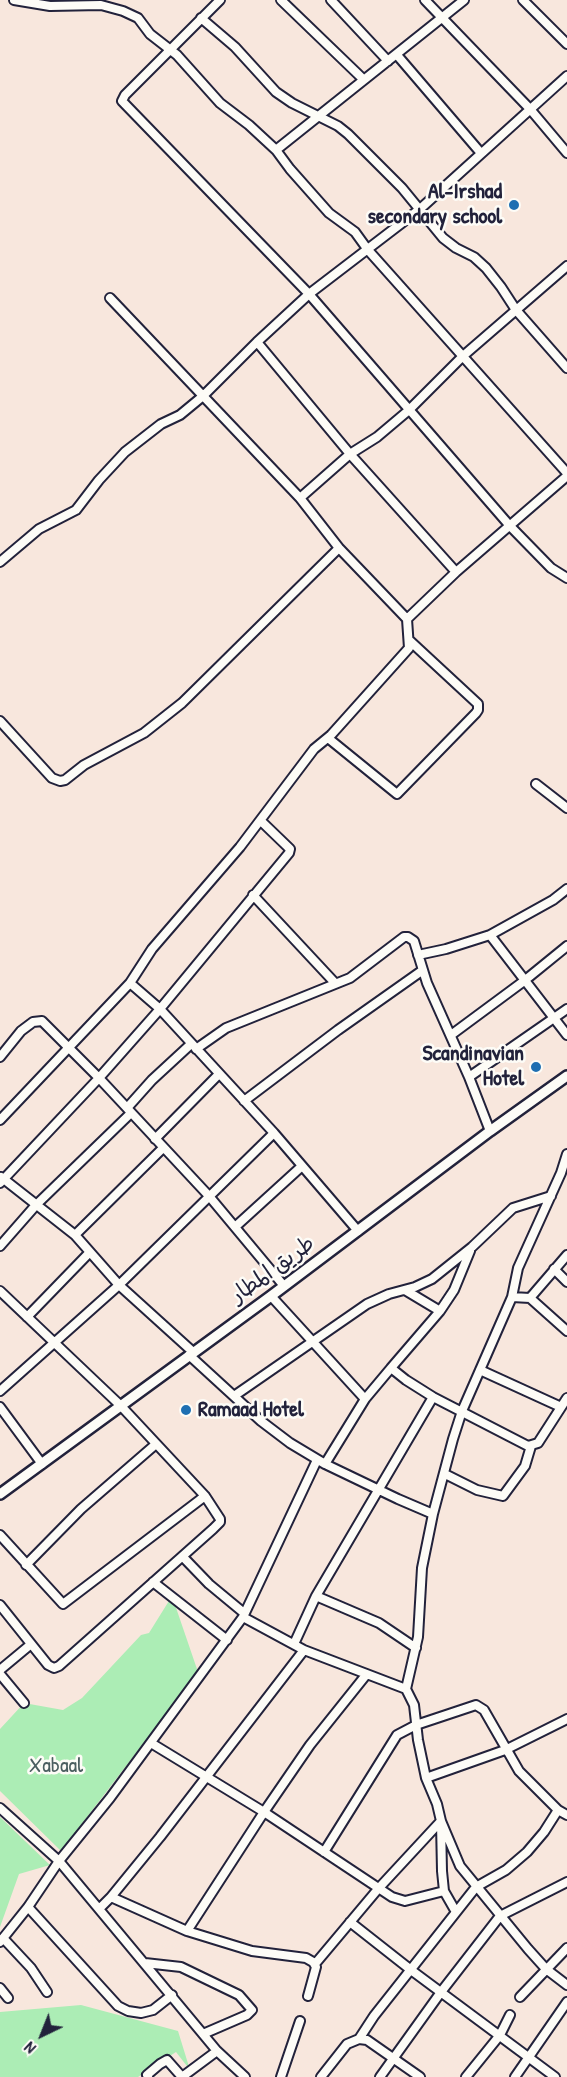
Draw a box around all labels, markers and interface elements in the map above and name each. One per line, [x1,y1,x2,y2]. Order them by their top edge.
place label: Al-Irshad secondary school [368,179,502,230]
marker: Al-Irshad secondary school [507,198,521,212]
place label: Scandinavian Hotel [422,1041,524,1092]
marker: Scandinavian Hotel [529,1060,543,1074]
street label: طريق المطار [226,1231,320,1309]
place label: Ramaad Hotel [198,1397,304,1423]
marker: Ramaad Hotel [179,1403,193,1417]
park label: Xabaal [29,1753,83,1779]
north arrow [12,2005,72,2065]
text: N [19,2037,40,2059]

